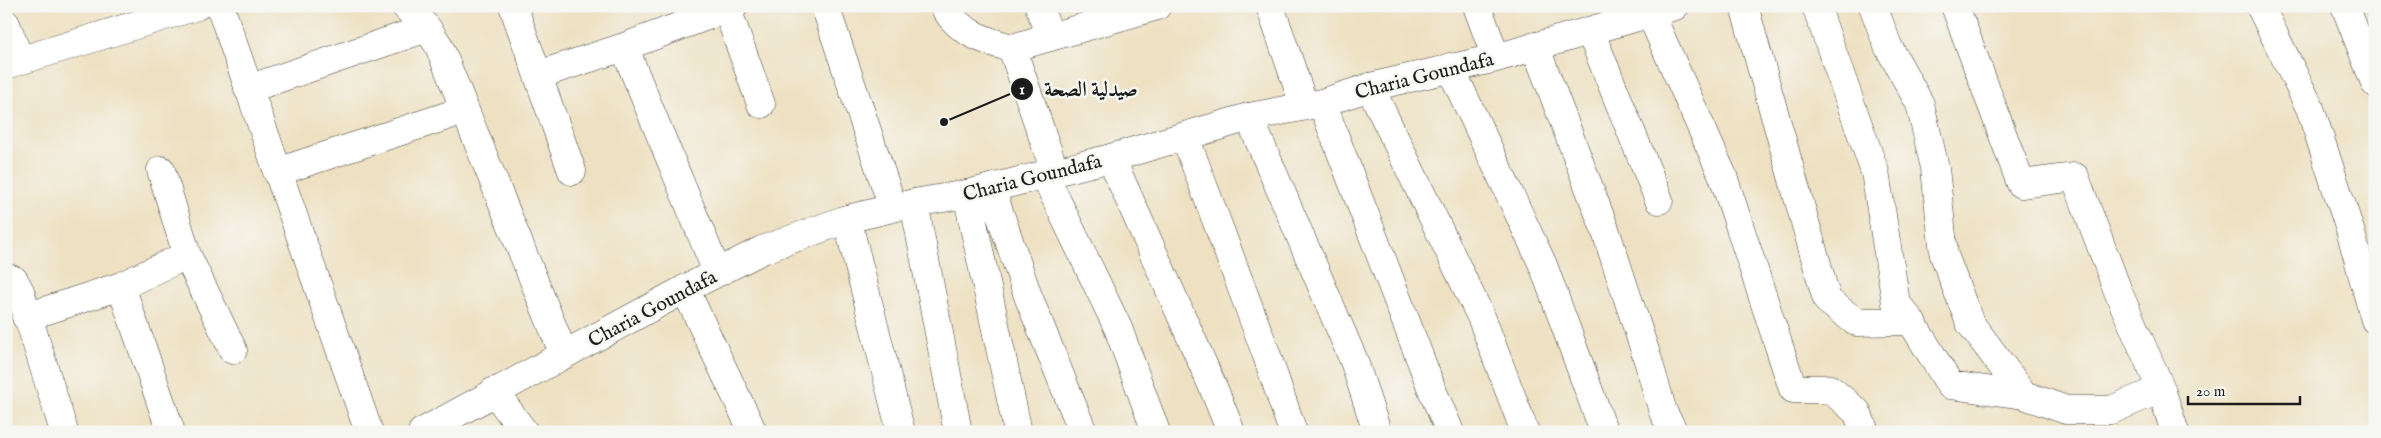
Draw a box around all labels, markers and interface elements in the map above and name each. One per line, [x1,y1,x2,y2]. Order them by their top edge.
street label: Charia Goundafa [1352,47,1497,106]
callout: صيدلية الصحة [1009,71,1148,107]
text: صيدلية الصحة [1044,77,1138,104]
text: 1 [1019,80,1025,99]
street label: Charia Goundafa [960,149,1105,208]
street label: Charia Goundafa [584,265,722,354]
scale bar [2188,373,2301,405]
text: 20 m [2196,382,2226,401]

